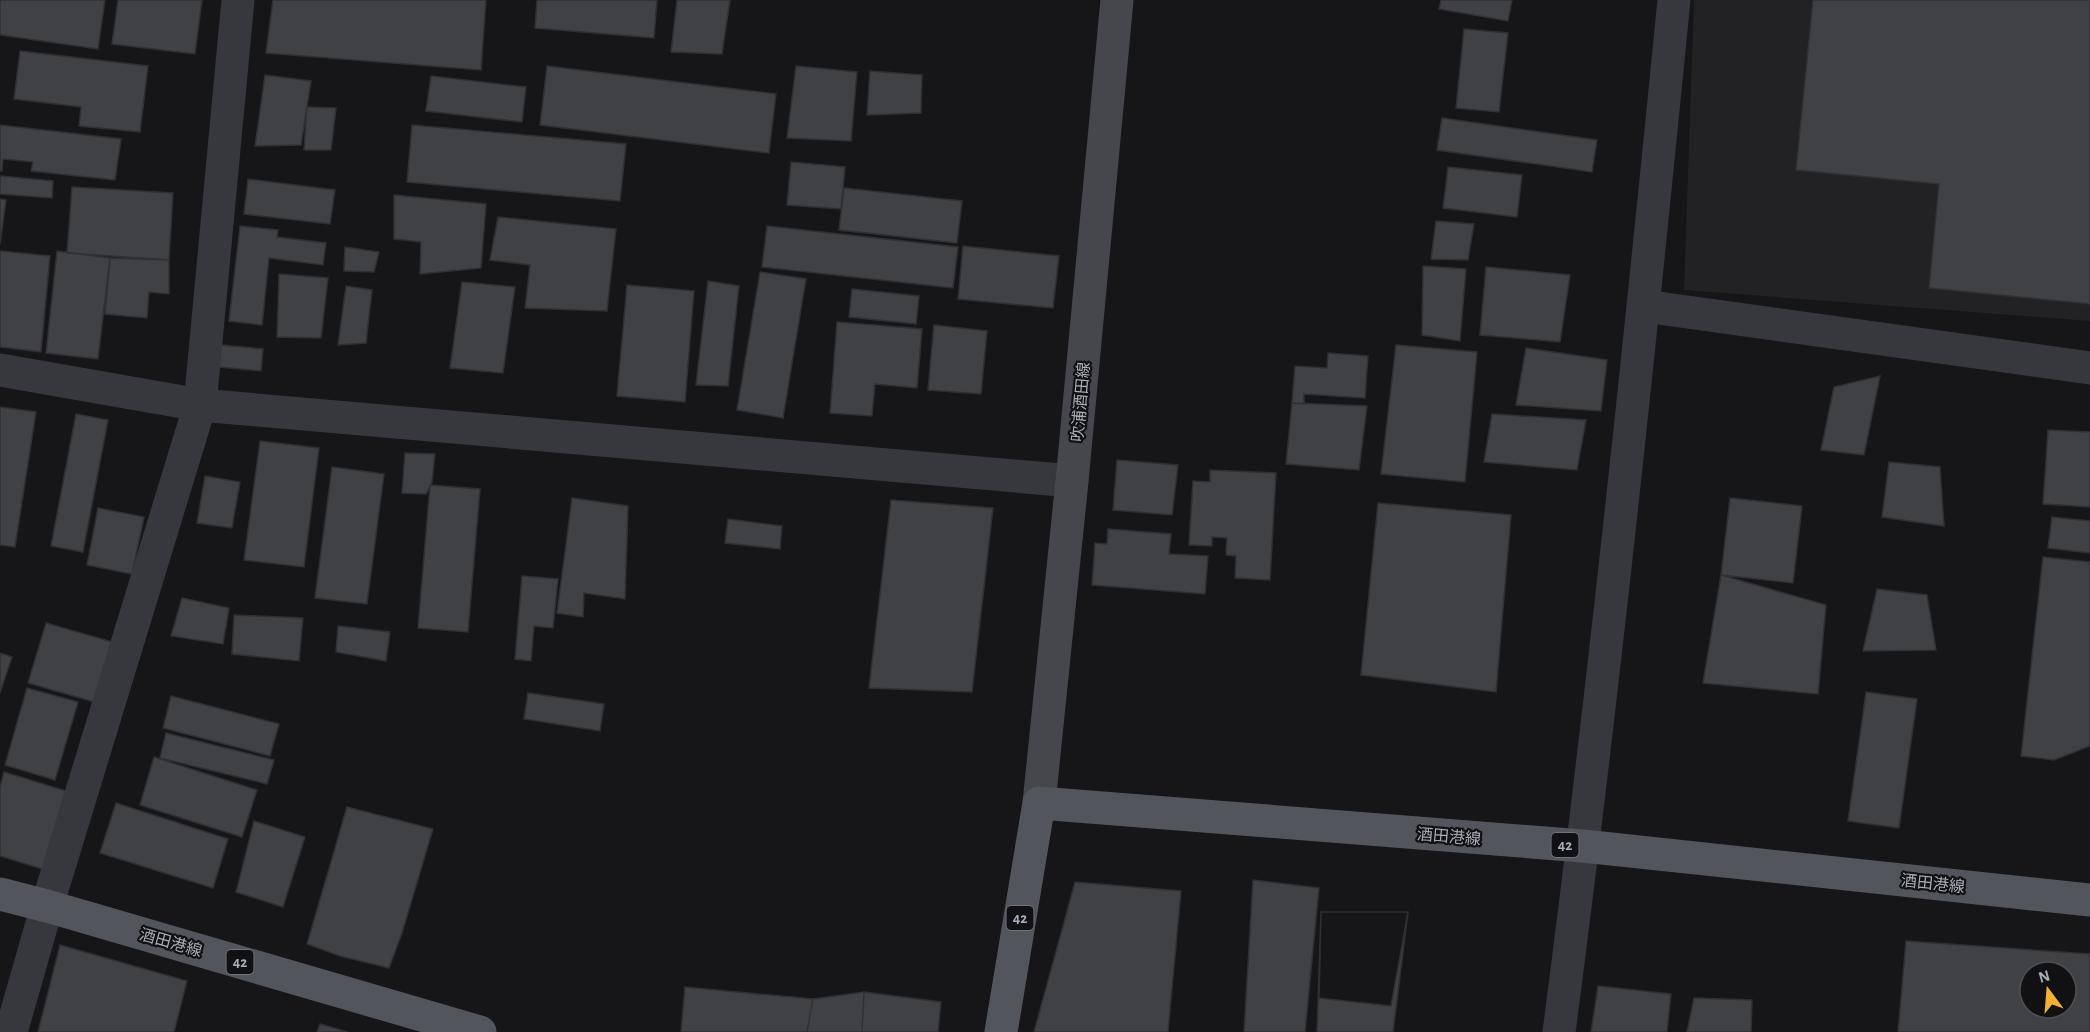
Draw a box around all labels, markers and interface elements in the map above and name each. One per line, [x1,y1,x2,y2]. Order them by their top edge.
street label: 吹浦酒田線 [1069,361,1092,443]
street label: 酒田港線 [1416,825,1482,848]
road number: 42 [1552,833,1578,857]
street label: 酒田港線 [1900,872,1966,895]
road number: 42 [1006,906,1034,930]
street label: 酒田港線 [138,925,204,959]
road number: 42 [226,950,254,974]
north arrow [2018,960,2078,1020]
text: N [2037,967,2052,986]

